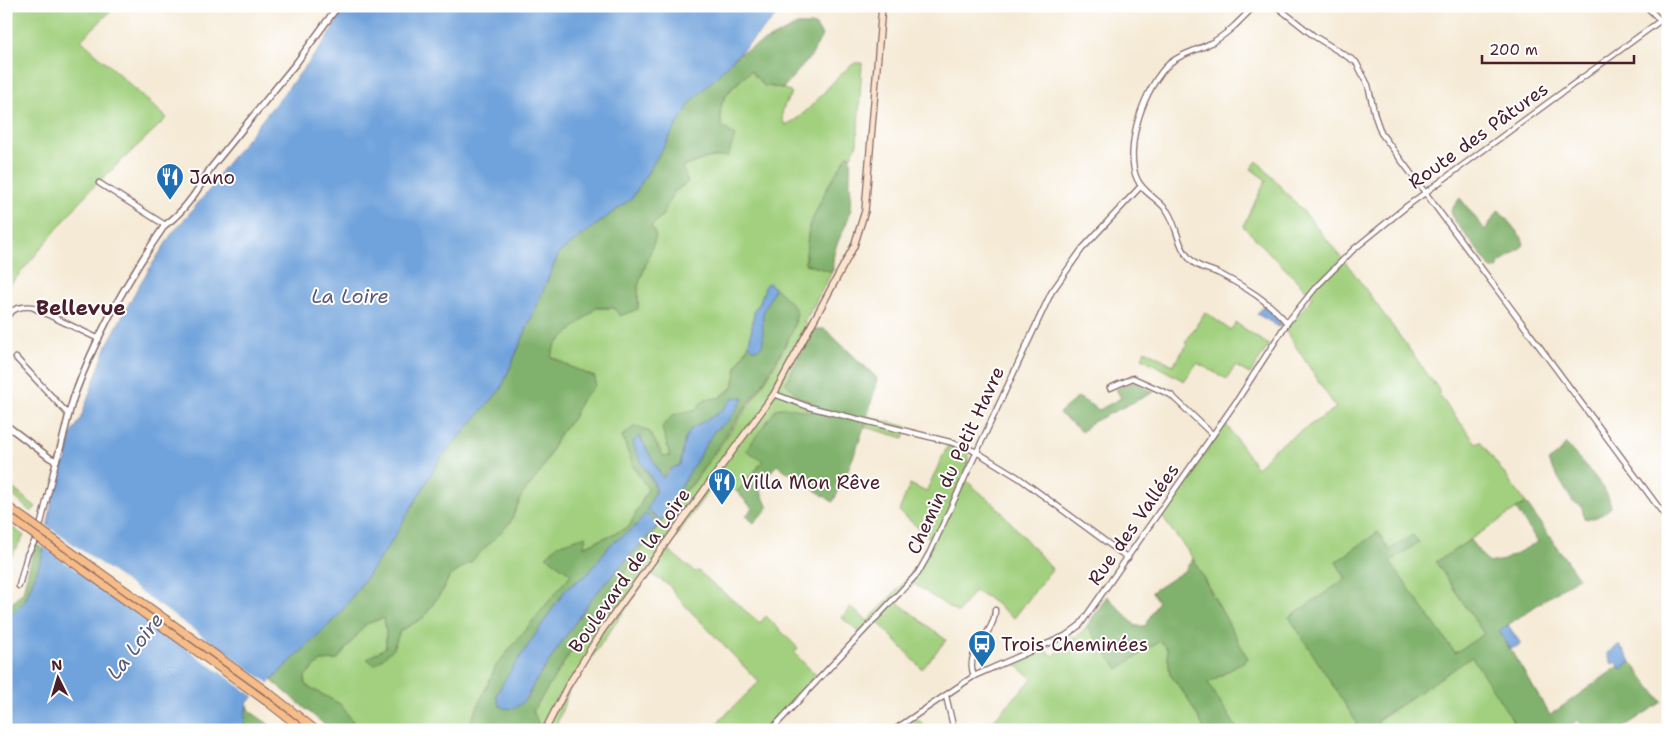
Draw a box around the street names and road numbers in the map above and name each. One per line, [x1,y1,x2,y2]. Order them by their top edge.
street label: Route des Pâtures [1403,76,1553,195]
street label: Chemin du Petit Havre [901,362,1010,558]
street label: Rue des Vallées [1082,458,1185,590]
street label: Boulevard de la Loire [563,483,696,658]

